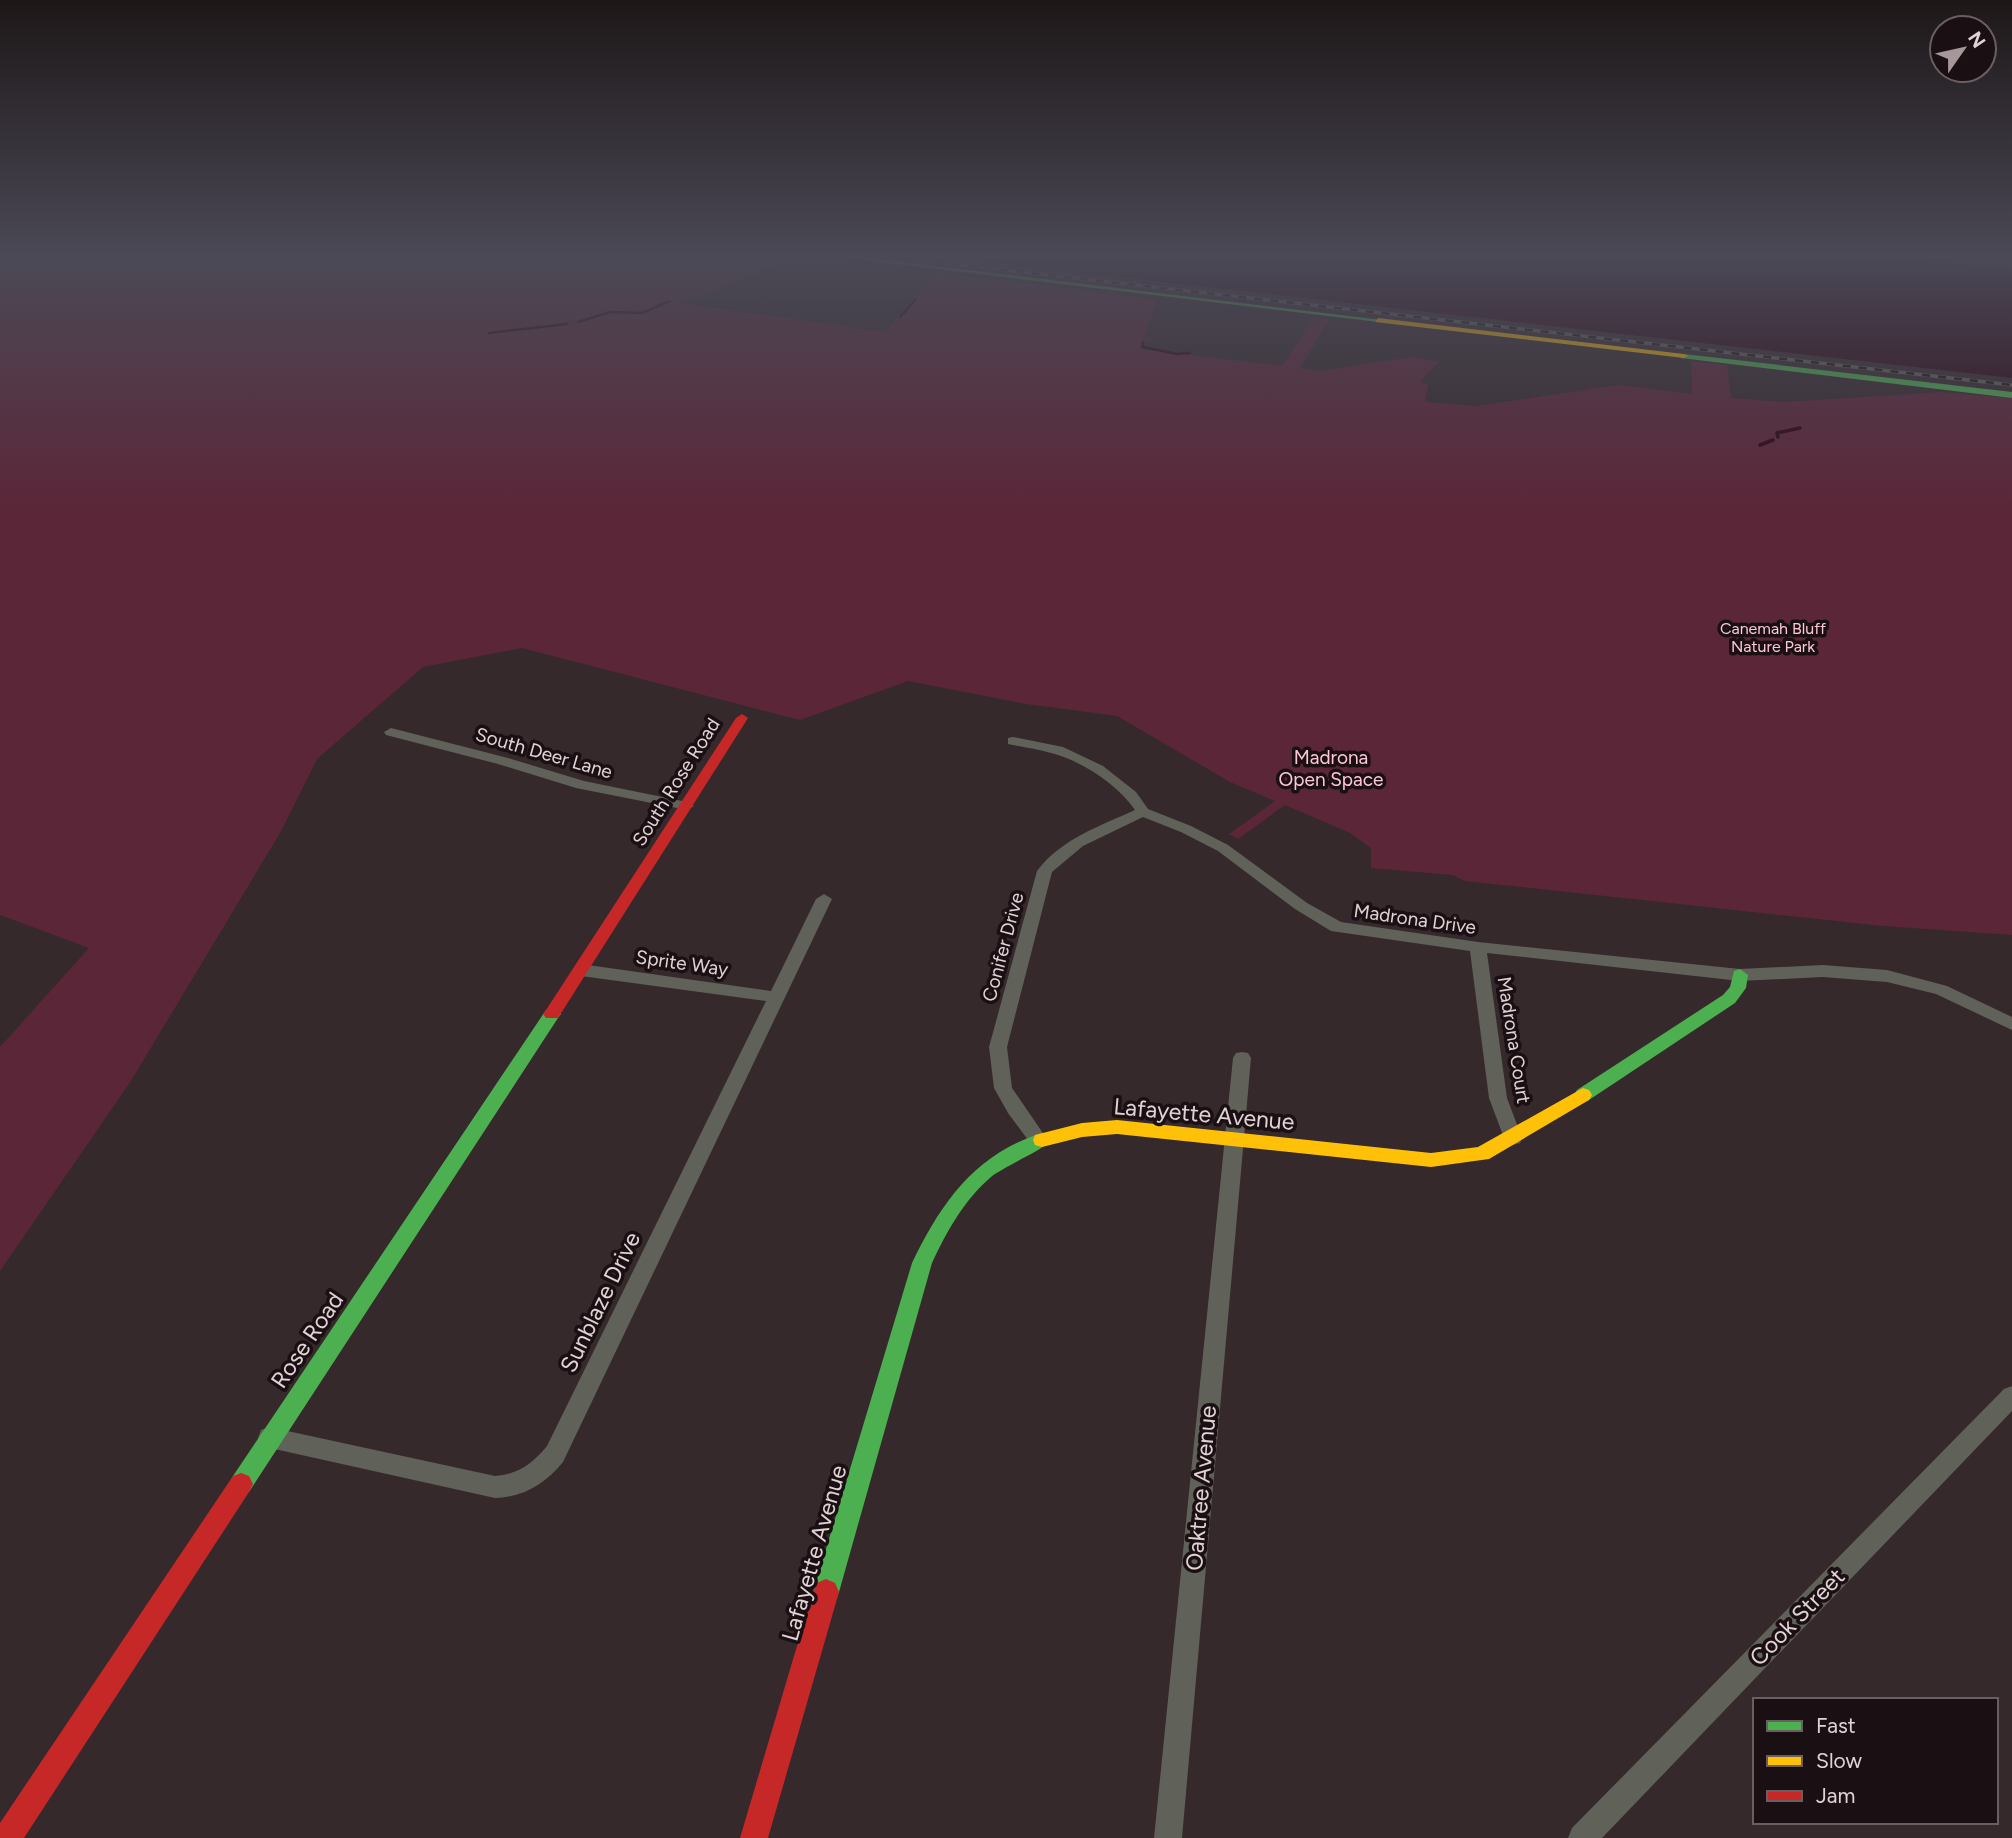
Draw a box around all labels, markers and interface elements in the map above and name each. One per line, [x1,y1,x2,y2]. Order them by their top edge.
north arrow [1928,14,1998,84]
text: N [1963,27,1990,52]
park label: Canemah Bluff Nature Park [1720,619,1826,656]
street label: South Rose Road [627,714,725,850]
street label: South Deer Lane [473,722,615,784]
park label: Madrona Open Space [1279,746,1383,791]
street label: Conifer Drive [977,890,1029,1004]
street label: Madrona Drive [1352,899,1478,939]
street label: Sprite Way [634,945,730,981]
street label: Madrona Court [1493,975,1535,1105]
street label: Lafayette Avenue [1112,1092,1296,1136]
street label: Sunblaze Drive [554,1227,646,1377]
street label: Rose Road [265,1287,349,1393]
street label: Oaktree Avenue [1180,1404,1222,1572]
street label: Lafayette Avenue [776,1462,852,1644]
street label: Cook Street [1744,1562,1850,1672]
legend [1753,1698,1998,1824]
text: Fast [1816,1713,1856,1738]
text: Slow [1816,1748,1862,1773]
text: Jam [1816,1783,1855,1808]

